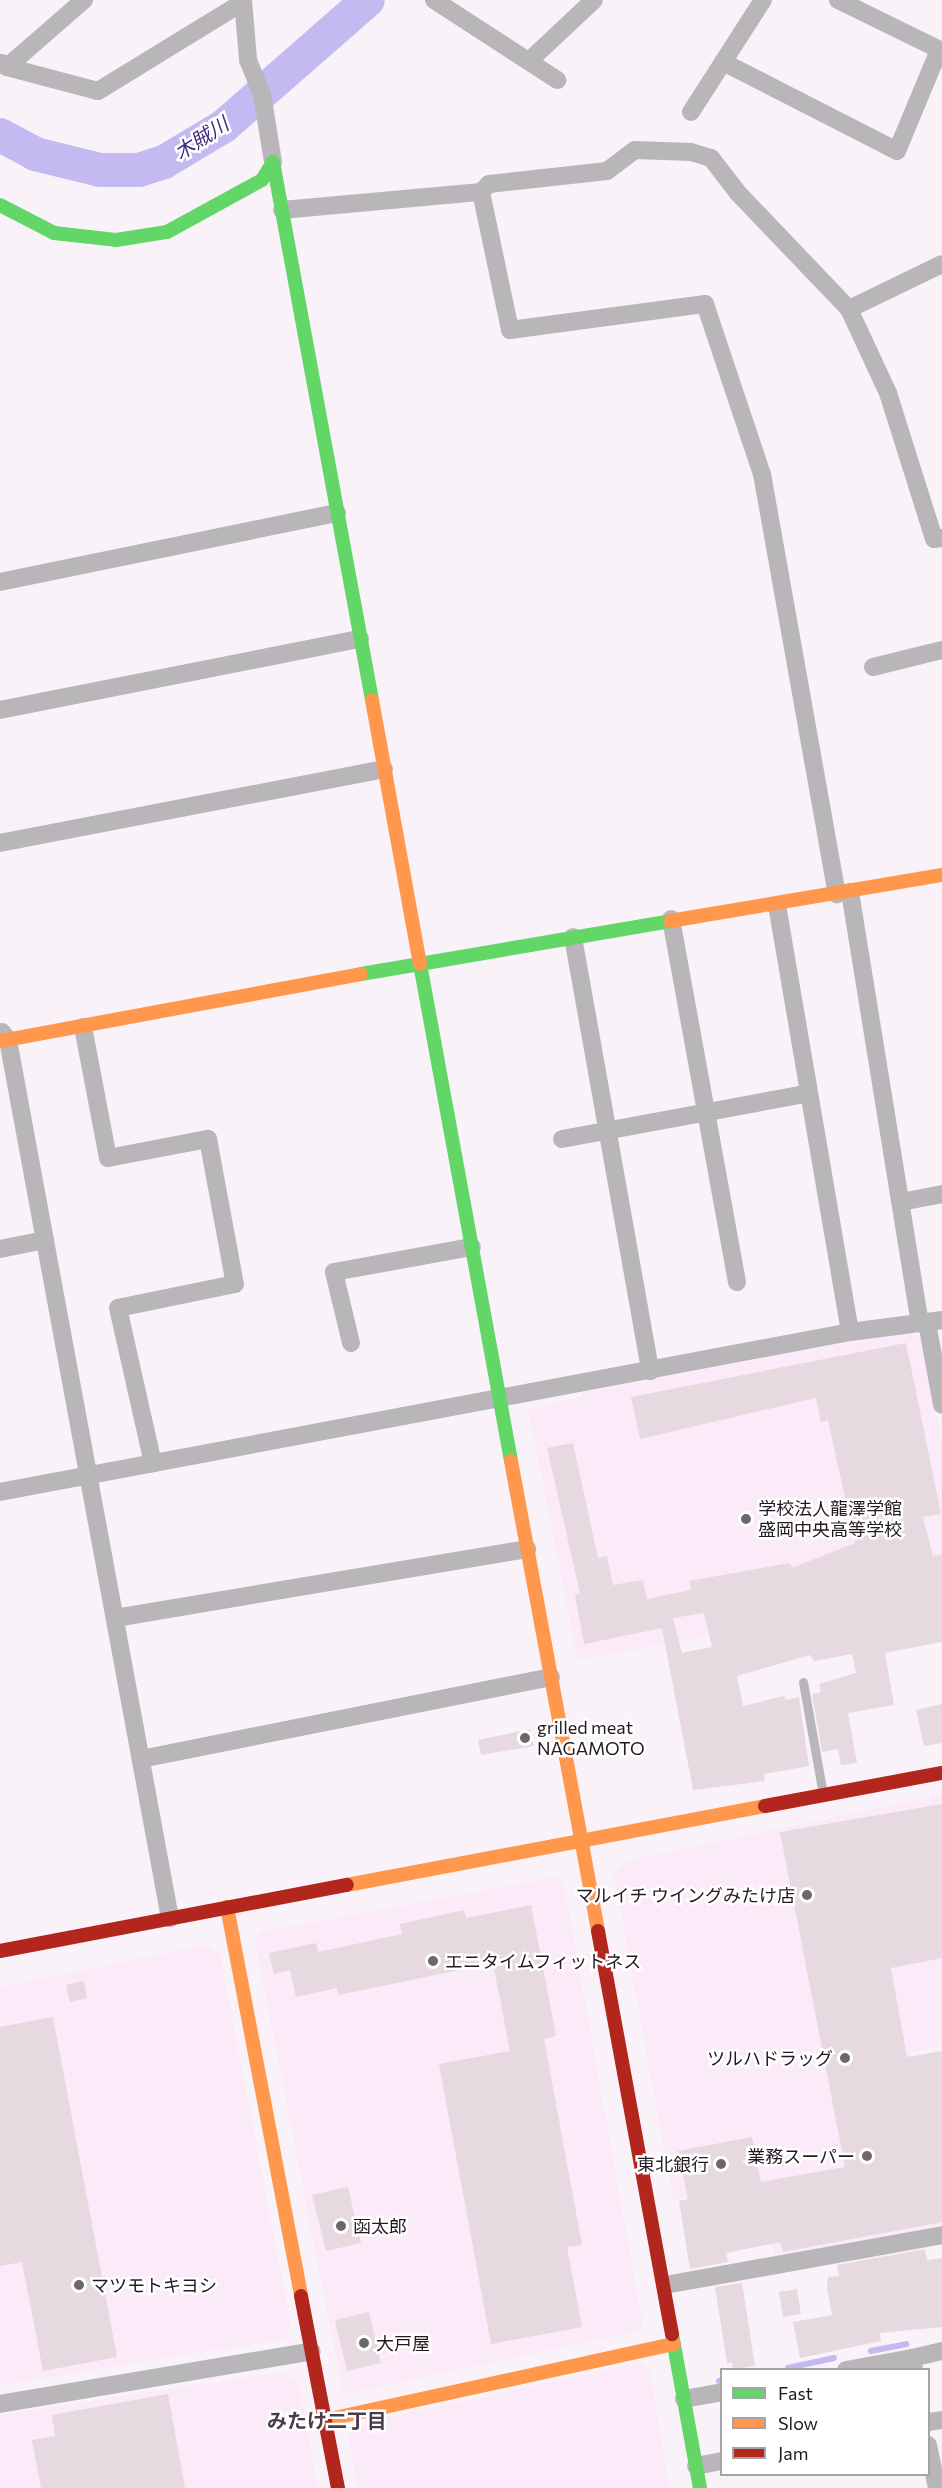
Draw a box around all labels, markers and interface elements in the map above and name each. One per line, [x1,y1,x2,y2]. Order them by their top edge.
water label: 木賊川 [169,112,233,164]
place label: 学校法人龍澤学館 盛岡中央高等学校 [758,1498,902,1540]
marker: 学校法人龍澤学館 盛岡中央高等学校 [739,1512,753,1526]
place label: grilled meat NAGAMOTO [537,1717,645,1760]
marker: grilled meat NAGAMOTO [518,1731,532,1745]
place label: マルイチ ウイングみたけ店 [576,1884,795,1906]
marker: マルイチ ウイングみたけ店 [800,1888,814,1902]
place label: エニタイムフィットネス [445,1950,643,1972]
marker: エニタイムフィットネス [426,1954,440,1968]
place label: ツルハドラッグ [707,2047,833,2069]
marker: ツルハドラッグ [838,2051,852,2065]
place label: 業務スーパー [747,2145,855,2167]
marker: 業務スーパー [860,2149,874,2163]
place label: 東北銀行 [637,2153,709,2175]
marker: 東北銀行 [714,2157,728,2171]
place label: 函太郎 [353,2215,407,2237]
marker: 函太郎 [334,2219,348,2233]
place label: マツモトキヨシ [91,2274,217,2296]
marker: マツモトキヨシ [72,2278,86,2292]
place label: 大戸屋 [376,2332,430,2354]
marker: 大戸屋 [357,2336,371,2350]
legend [720,2368,930,2476]
text: Fast [778,2382,813,2404]
district label: みたけ二丁目 [267,2408,387,2432]
text: Slow [778,2412,818,2434]
text: Jam [778,2442,808,2464]

